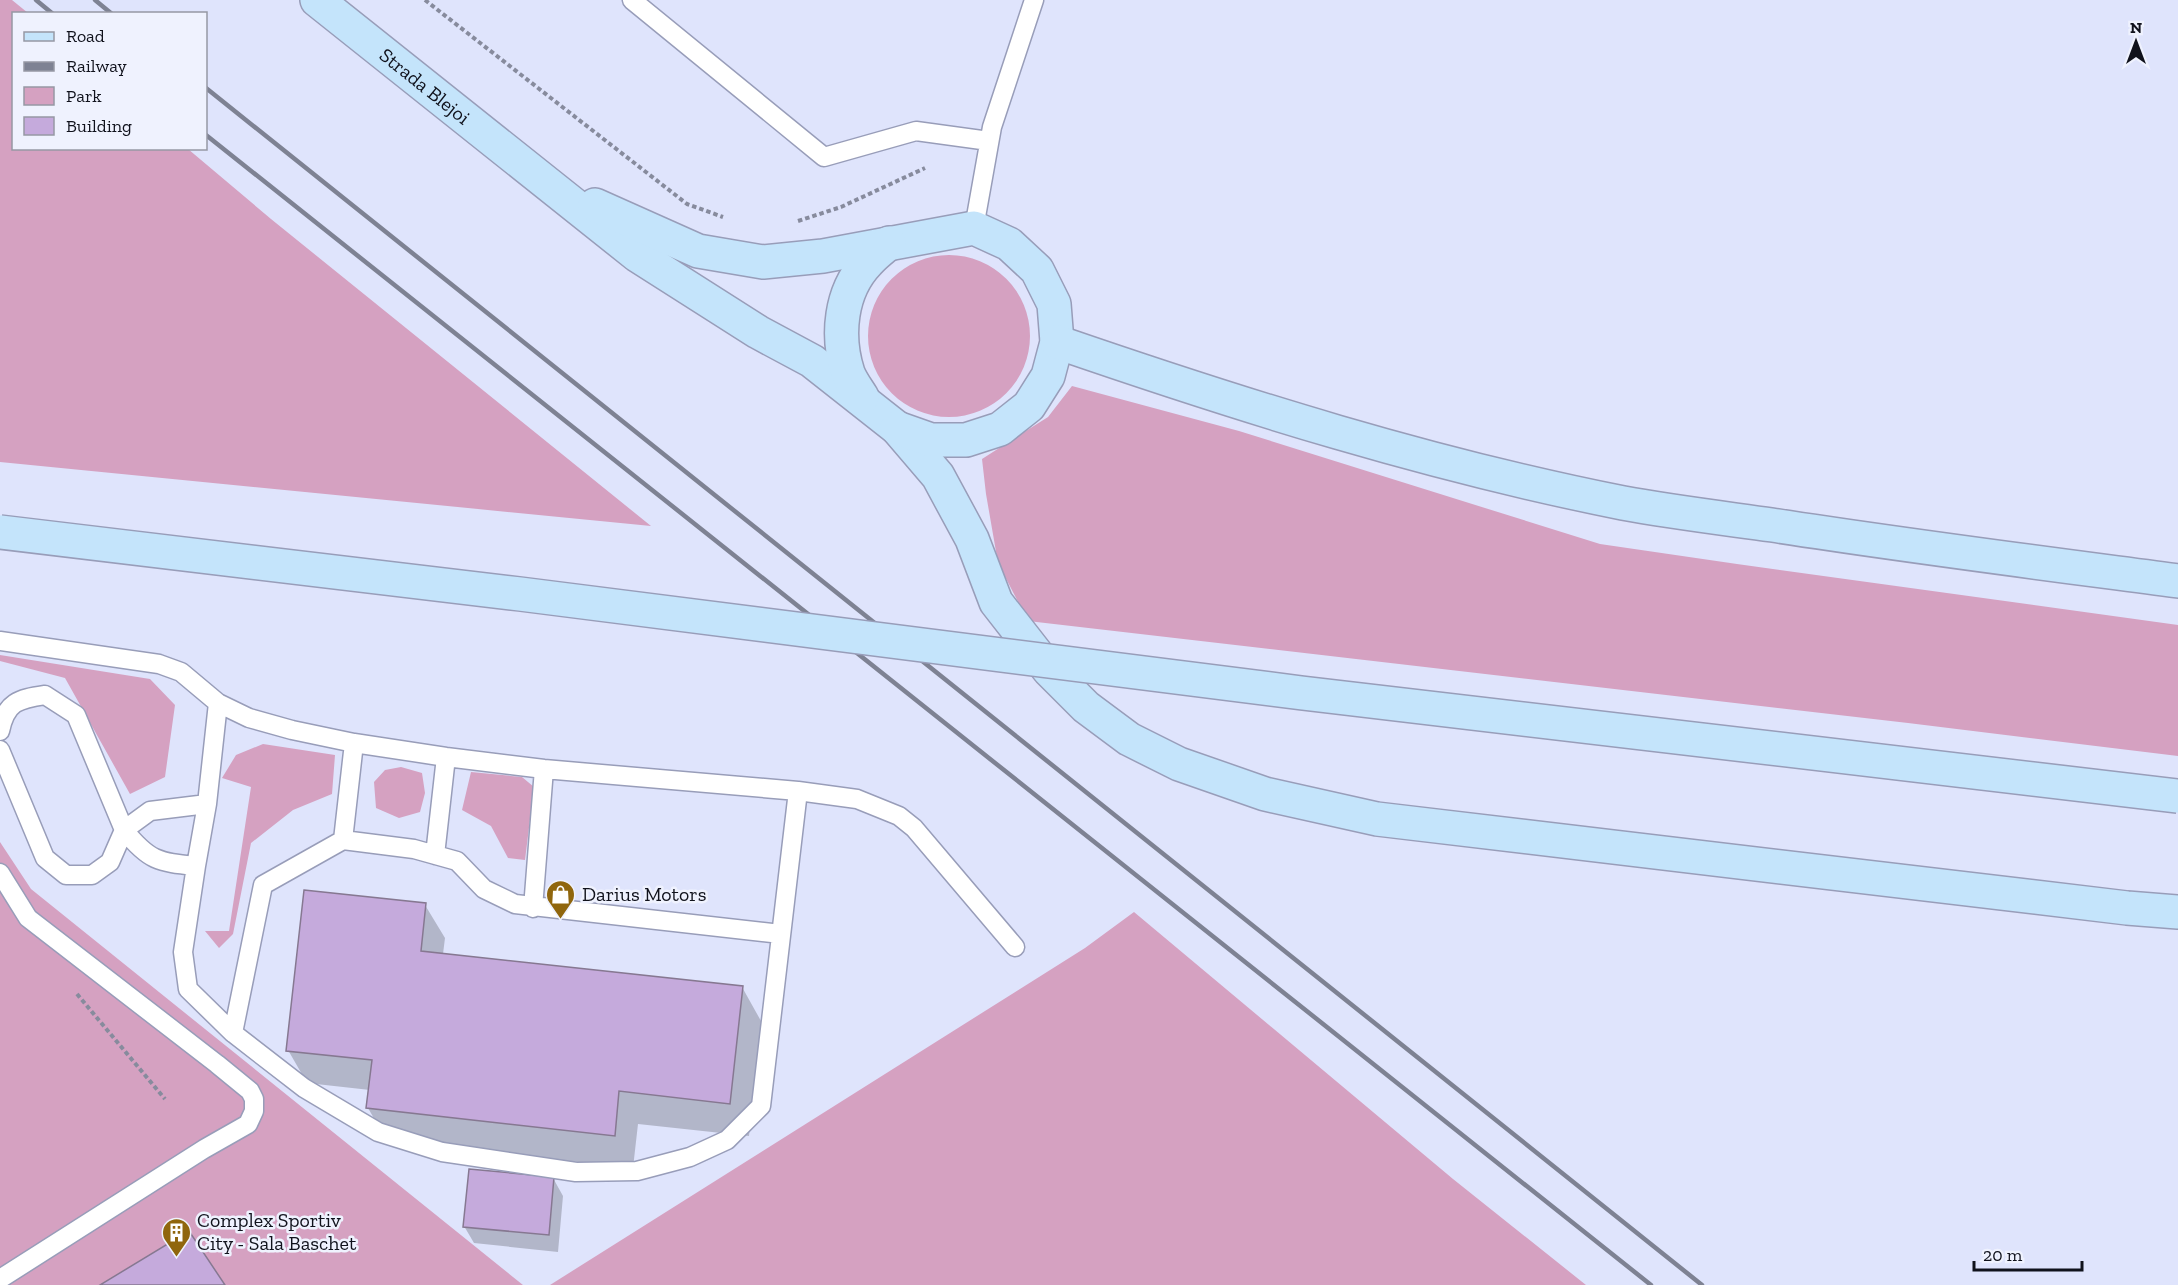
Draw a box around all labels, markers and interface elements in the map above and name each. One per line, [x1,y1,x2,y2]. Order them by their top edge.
legend [12,12,207,150]
north arrow [2106,12,2166,72]
text: N [2130,18,2142,37]
text: Road [66,25,105,47]
street label: Strada Blejoi [375,43,475,130]
text: Railway [66,55,128,77]
text: Park [66,85,102,107]
text: Building [66,115,132,137]
shop icon: Darius Motors [545,878,577,920]
place label: Darius Motors [582,882,706,906]
place label: Complex Sportiv City - Sala Baschet [197,1208,357,1255]
building icon: Complex Sportiv City - Sala Baschet [160,1216,192,1258]
scale bar [1974,1234,2082,1272]
text: 20 m [1983,1244,2023,1266]

